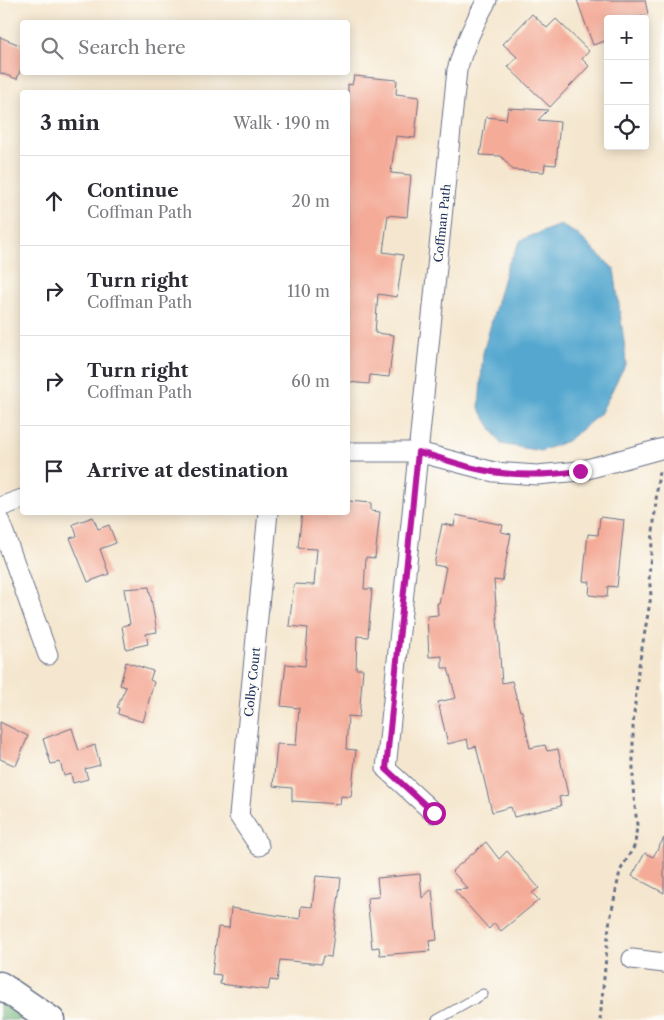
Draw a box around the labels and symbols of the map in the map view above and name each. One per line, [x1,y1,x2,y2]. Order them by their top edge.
street label: Coffman Path [430,183,454,263]
route end [569,460,592,483]
street label: Colby Court [241,646,263,718]
route start [423,802,446,825]

